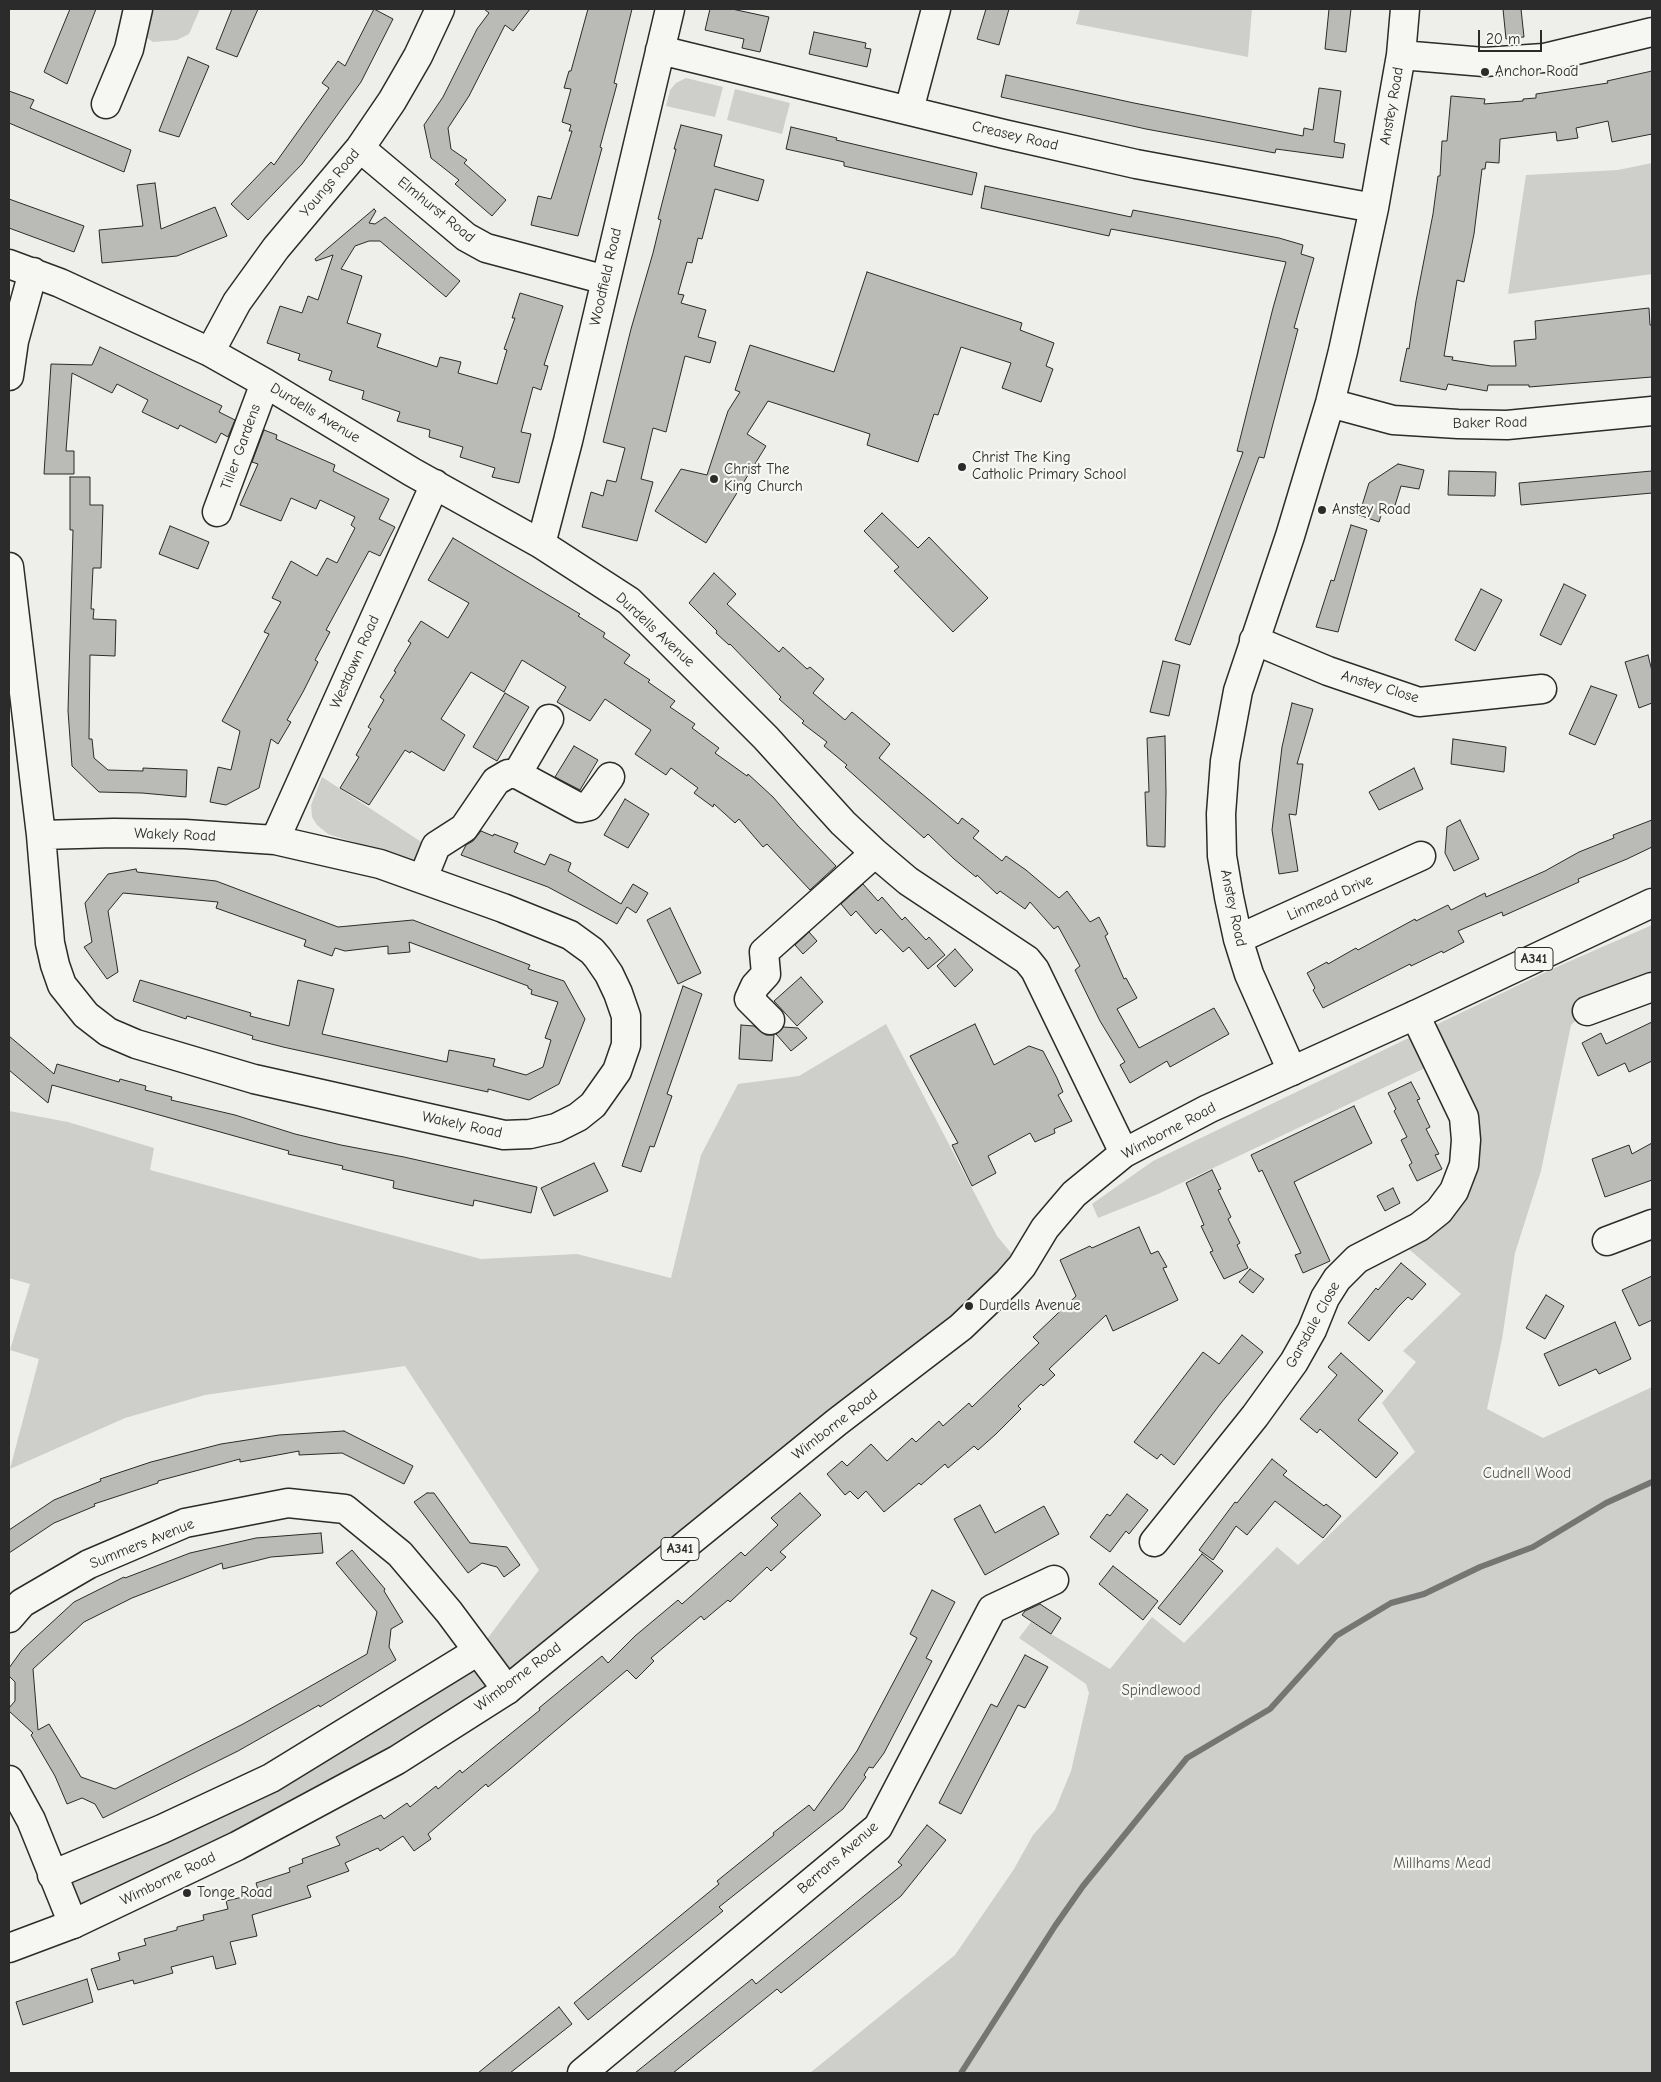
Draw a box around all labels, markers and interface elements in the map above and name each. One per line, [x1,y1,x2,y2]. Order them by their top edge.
scale bar [1481,20,1545,52]
text: 20 m [1486,30,1520,48]
place label: Anchor Road [1495,63,1579,81]
street label: Anstey Road [1376,66,1408,146]
marker: Anchor Road [1479,66,1491,78]
street label: Creasey Road [970,117,1060,155]
street label: Youngs Road [296,145,364,221]
street label: Elmhurst Road [394,173,478,247]
street label: Woodfield Road [586,226,626,328]
street label: Durdells Avenue [267,379,363,447]
street label: Tiller Gardens [217,402,265,492]
street label: Baker Road [1452,413,1528,433]
place label: Christ The King Catholic Primary School [972,449,1126,484]
place label: Christ The King Church [724,461,803,496]
marker: Christ The King Catholic Primary School [956,461,968,473]
marker: Christ The King Church [708,473,720,485]
place label: Anstey Road [1332,501,1411,519]
marker: Anstey Road [1316,504,1328,516]
street label: Durdells Avenue [612,589,698,671]
street label: Westdown Road [326,613,384,711]
street label: Anstey Close [1339,667,1421,707]
street label: Wakely Road [134,825,216,845]
street label: Anstey Road [1216,868,1250,948]
street label: Linmead Drive [1284,871,1376,925]
road number: A341 [1515,948,1553,971]
street label: Wimborne Road [1119,1099,1219,1163]
street label: Wakely Road [420,1108,504,1142]
street label: Garsdale Close [1282,1279,1344,1371]
place label: Durdells Avenue [979,1297,1081,1315]
marker: Durdells Avenue [963,1300,975,1312]
street label: Wimborne Road [789,1386,881,1464]
park label: Cudnell Wood [1483,1465,1571,1483]
street label: Summers Avenue [87,1515,197,1573]
road number: A341 [661,1538,699,1560]
street label: Wimborne Road [471,1639,565,1715]
park label: Spindlewood [1121,1682,1201,1700]
street label: Berrans Avenue [794,1818,882,1898]
street label: Wimborne Road [117,1848,219,1910]
park label: Millhams Mead [1393,1855,1491,1873]
place label: Tonge Road [197,1884,273,1902]
marker: Tonge Road [181,1887,193,1899]

